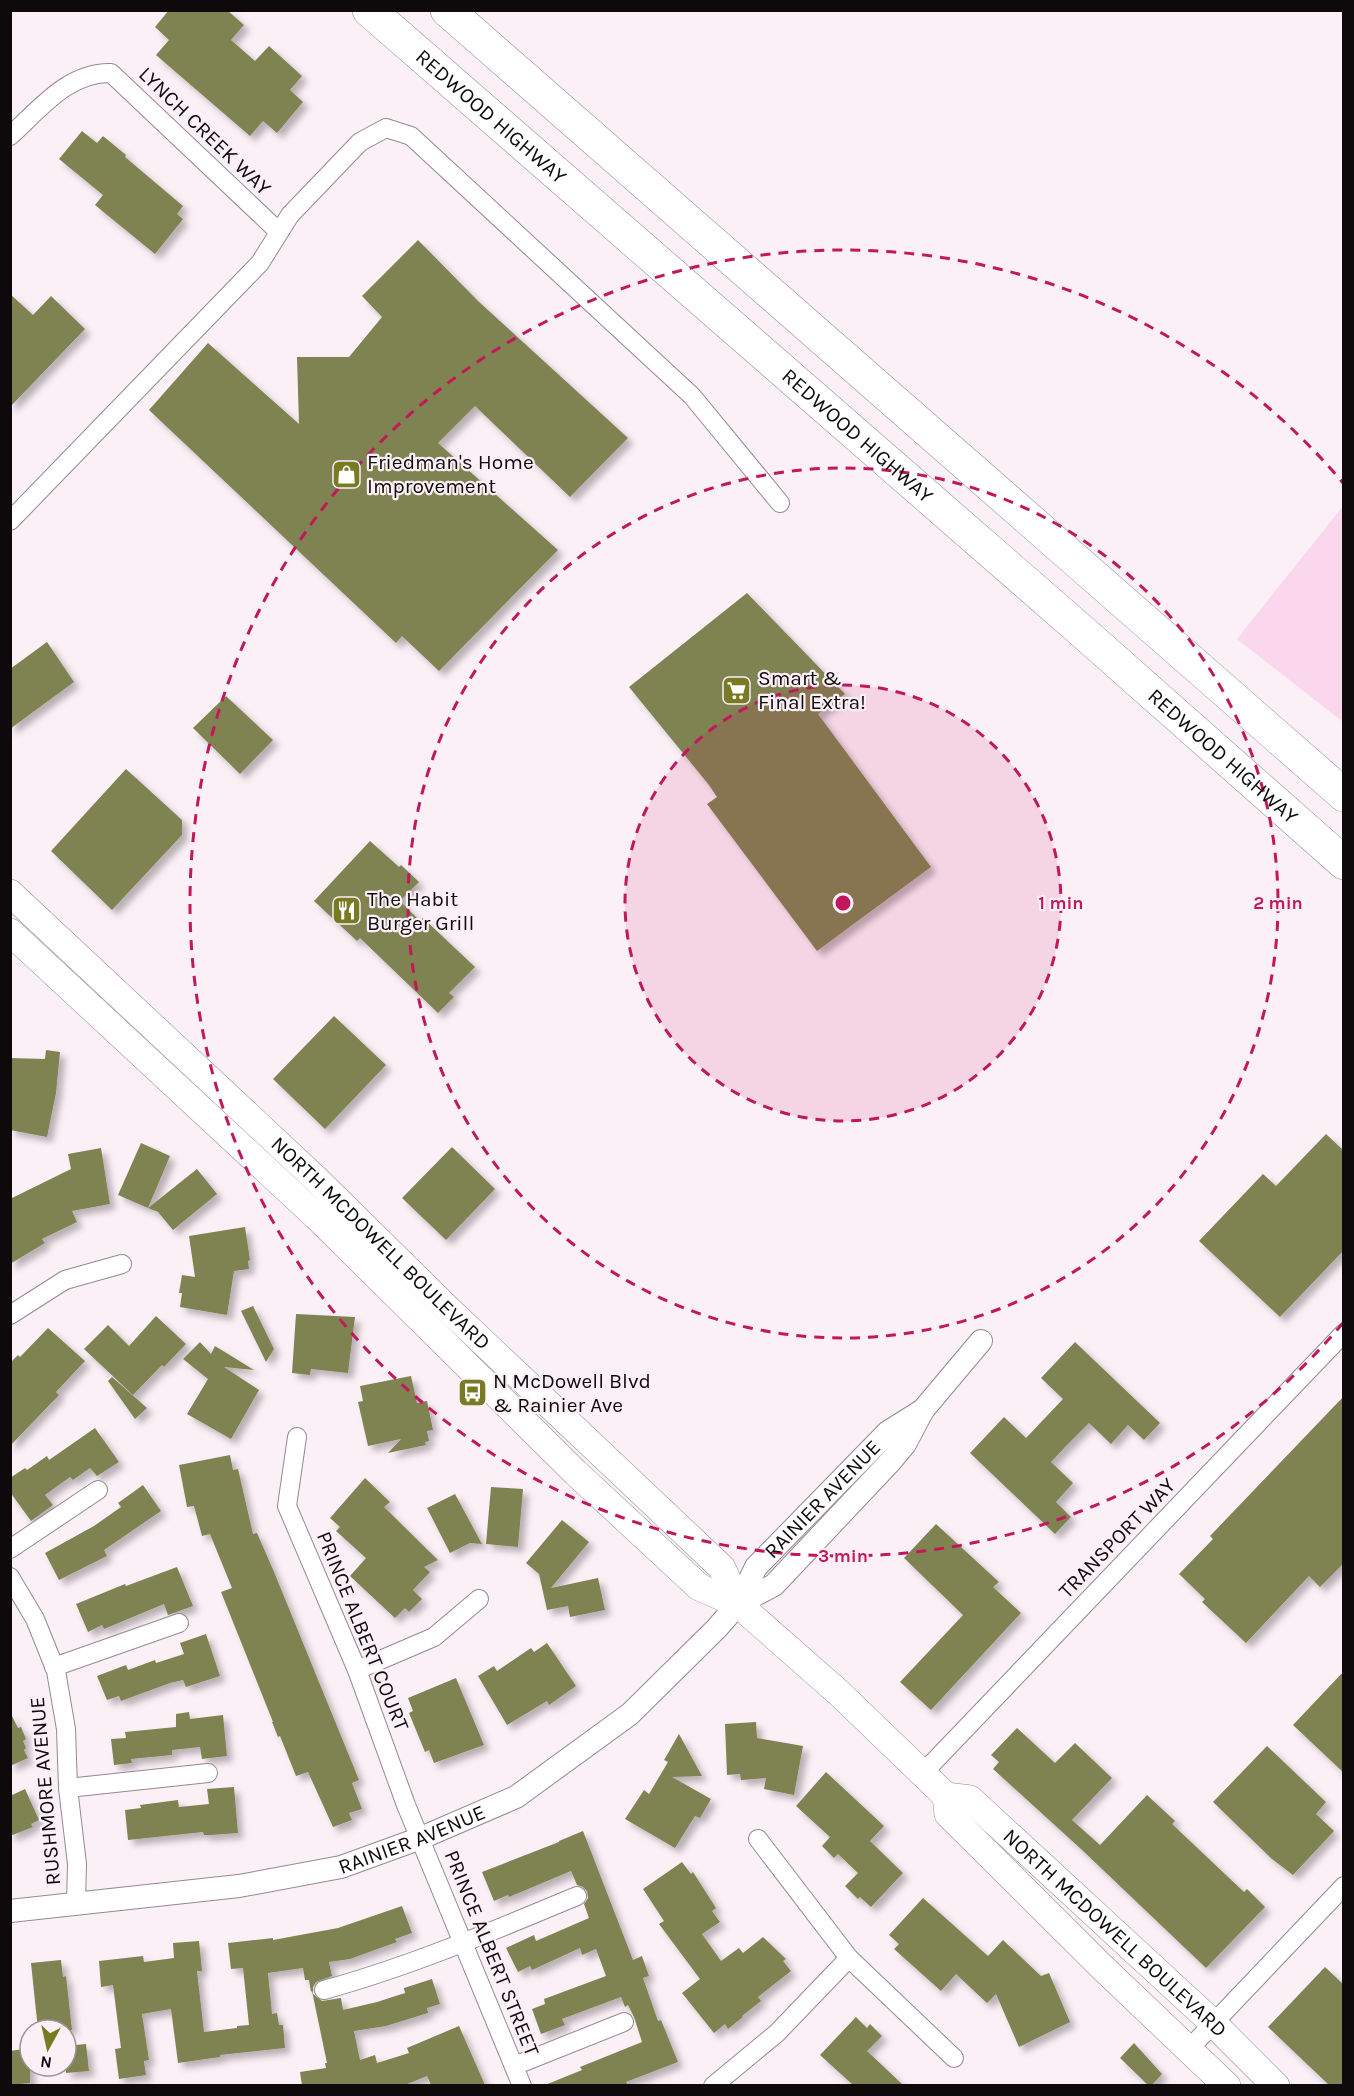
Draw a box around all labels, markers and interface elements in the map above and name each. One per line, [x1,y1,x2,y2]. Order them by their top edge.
street label: REDWOOD HIGHWAY [411,44,572,189]
street label: LYNCH CREEK WAY [134,62,276,201]
street label: REDWOOD HIGHWAY [777,364,938,508]
place label: Friedman's Home Improvement [367,450,534,498]
shop icon: Friedman's Home Improvement [330,458,362,490]
place label: Smart & Final Extra! [758,666,866,714]
supermarket icon: Smart & Final Extra! [721,674,753,706]
street label: REDWOOD HIGHWAY [1143,683,1303,829]
place label: The Habit Burger Grill [367,887,474,935]
text: 1 min [1038,892,1084,914]
text: 2 min [1253,892,1303,914]
centre of rings [833,893,853,913]
restaurant icon: The Habit Burger Grill [330,895,362,927]
street label: NORTH MCDOWELL BOULEVARD [266,1132,495,1355]
place label: N McDowell Blvd & Rainier Ave [493,1369,651,1417]
bus stop icon: N McDowell Blvd & Rainier Ave [456,1377,488,1409]
street label: RAINIER AVENUE [759,1435,885,1563]
street label: TRANSPORT WAY [1054,1473,1181,1603]
street label: PRINCE ALBERT COURT [312,1528,414,1735]
text: 3 min [818,1545,868,1567]
street label: RUSHMORE AVENUE [25,1696,65,1886]
street label: RAINIER AVENUE [335,1800,489,1879]
street label: NORTH MCDOWELL BOULEVARD [998,1824,1232,2042]
street label: PRINCE ALBERT STREET [440,1847,544,2060]
north arrow [18,2018,78,2078]
text: N [39,2052,53,2073]

